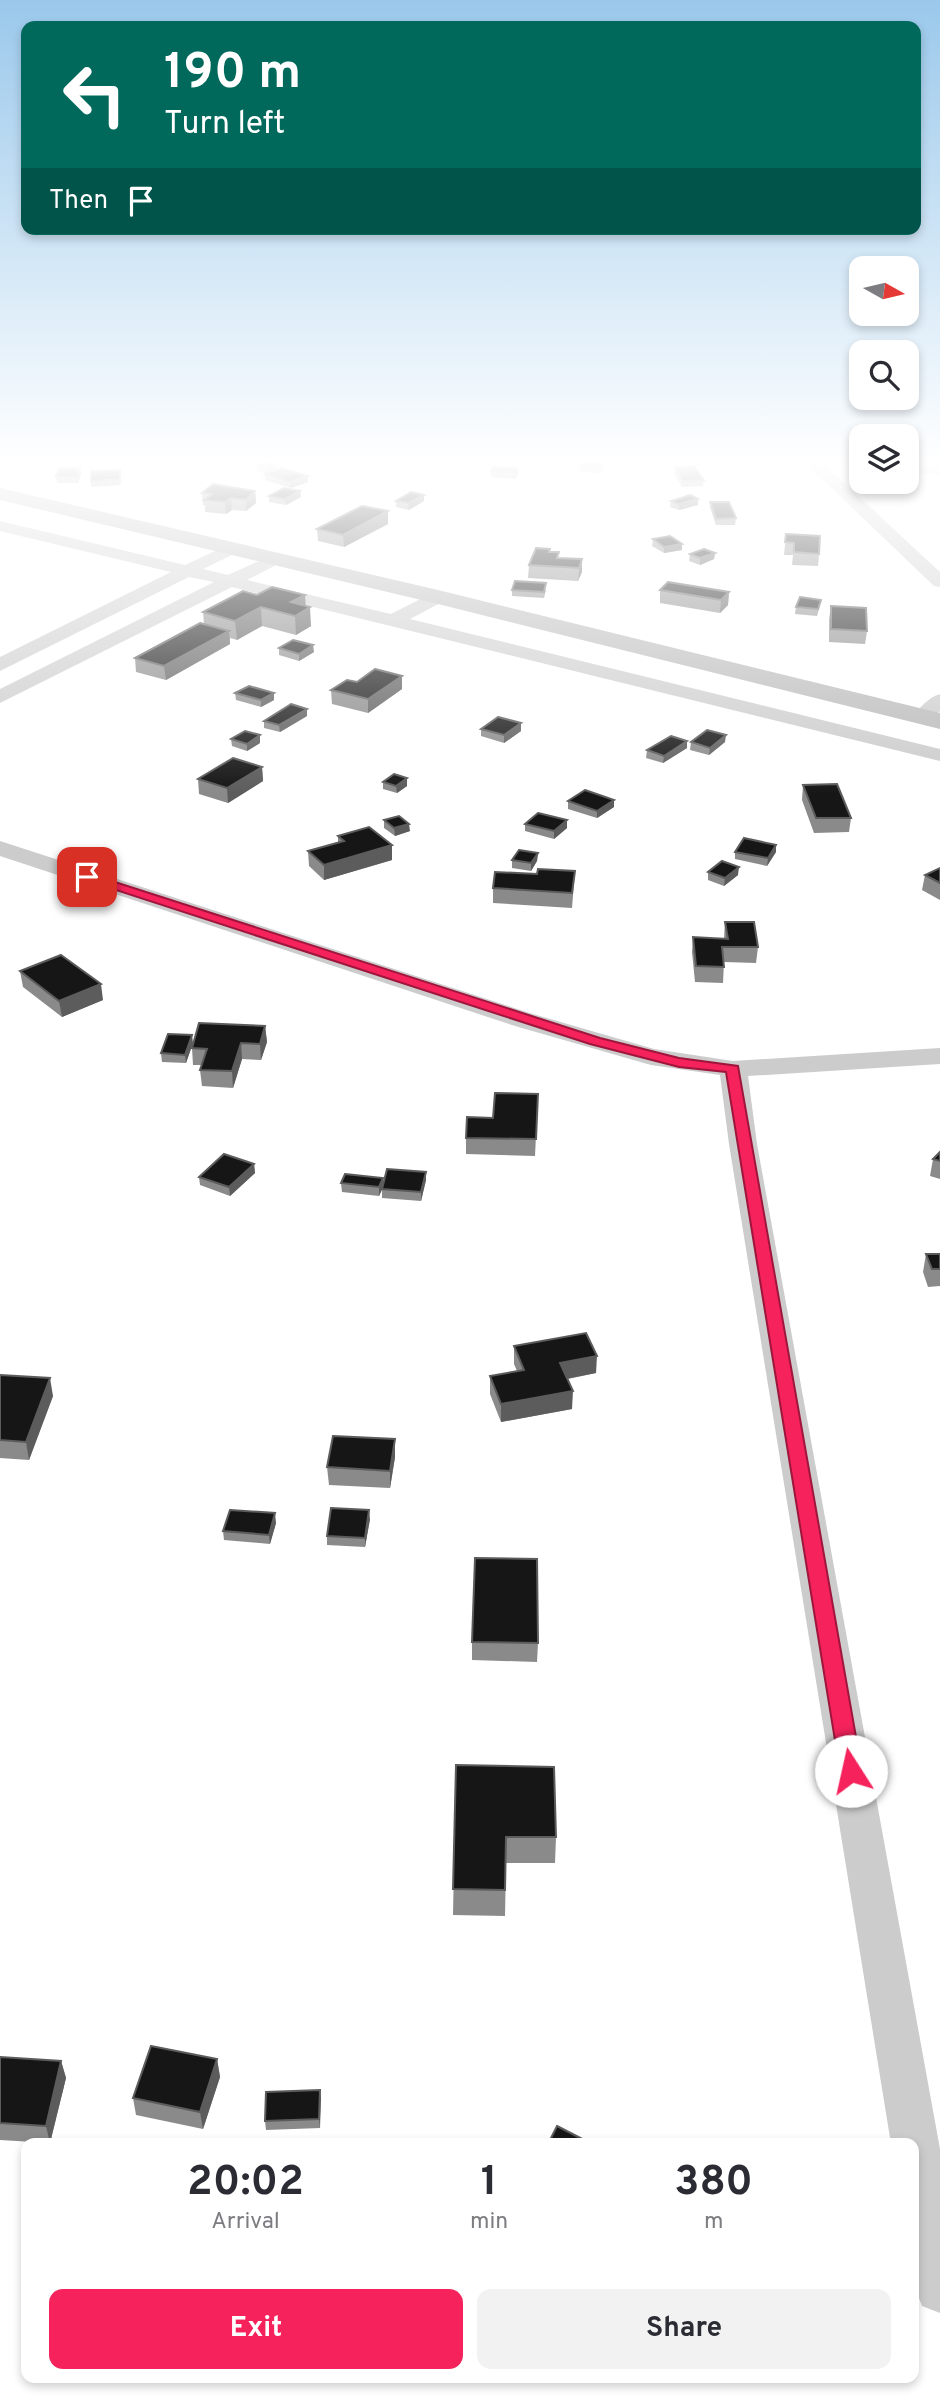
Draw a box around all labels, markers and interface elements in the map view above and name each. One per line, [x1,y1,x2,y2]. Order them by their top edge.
text: 190 m [164,44,301,106]
icon: left [49,49,140,140]
text: Turn left [164,105,285,145]
icon: arrive [122,182,160,220]
text: Then [49,185,108,218]
north arrow [849,256,919,326]
map controls [849,256,919,494]
button: search [849,340,919,410]
button: layers [849,424,919,494]
pin [57,847,117,907]
icon: arrive [68,858,106,896]
position arrow [814,1734,888,1808]
text: 20:02 [187,2157,304,2210]
text: 1 [481,2157,498,2210]
text: 380 [674,2157,753,2210]
text: Arrival [211,2208,280,2237]
text: min [470,2208,508,2237]
text: m [704,2208,723,2237]
button: Exit [49,2289,463,2369]
button: Share [477,2289,891,2369]

